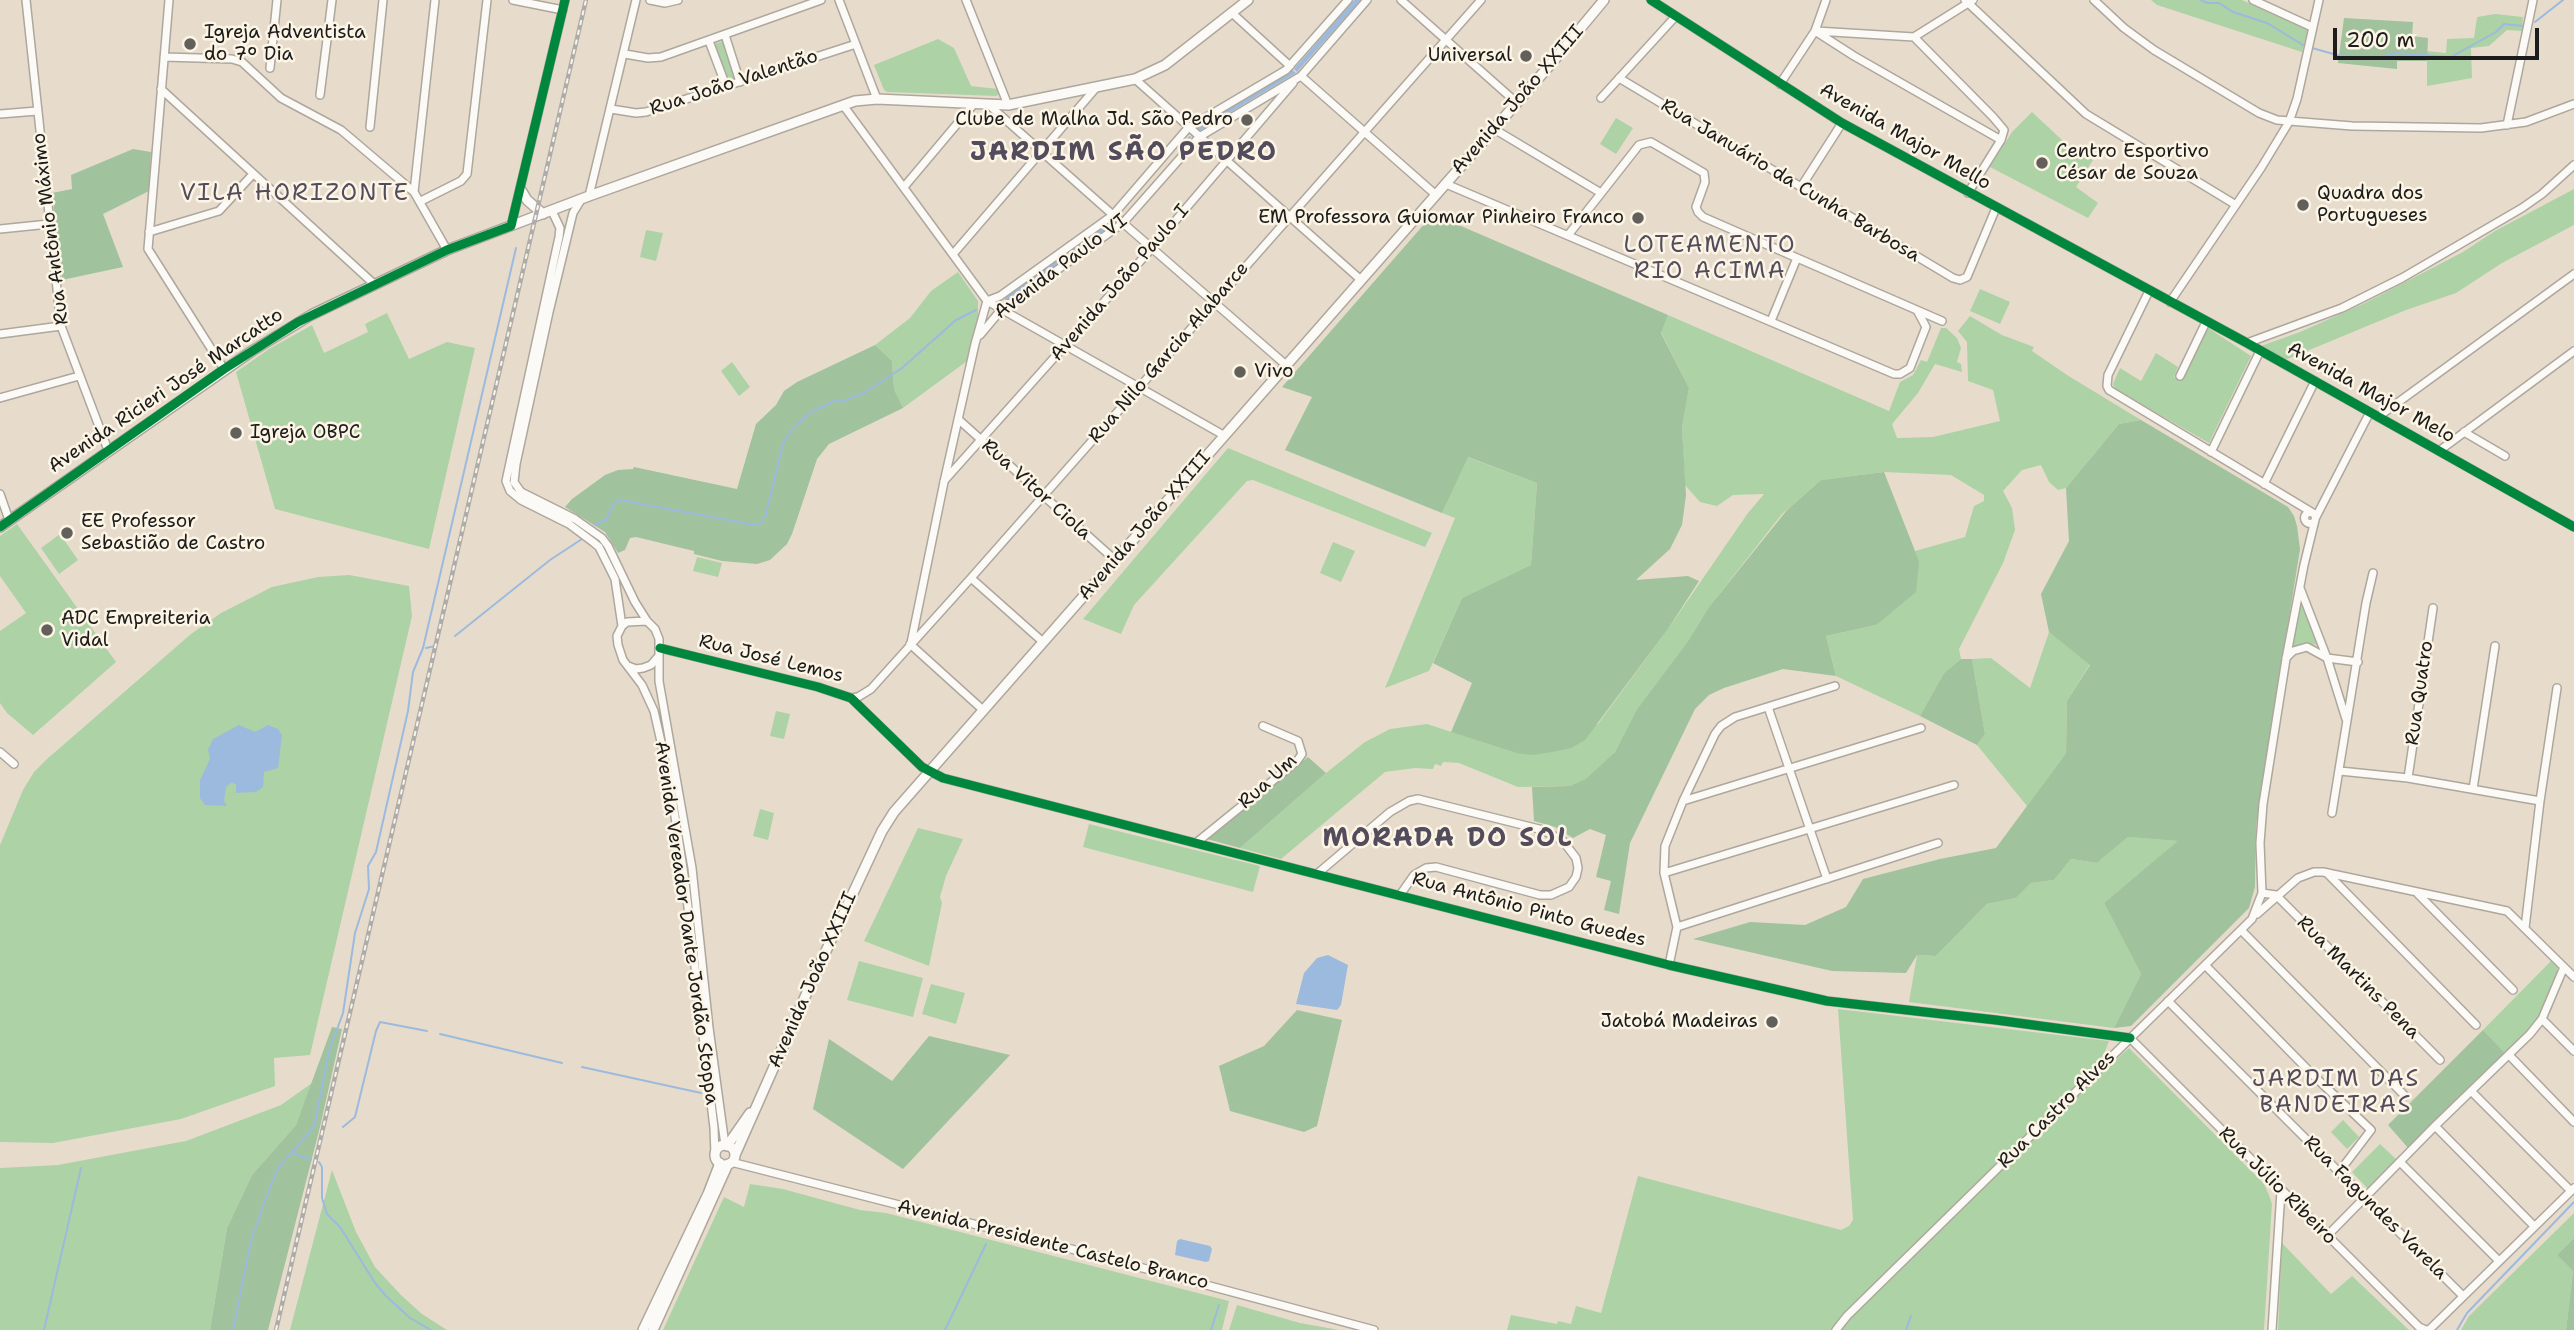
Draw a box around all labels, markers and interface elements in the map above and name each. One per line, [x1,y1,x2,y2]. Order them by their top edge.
scale bar [2336,14,2542,58]
street label: Avenida João XXIII [1447,21,1589,179]
place label: Igreja Adventista do 7º Dia [204,22,366,66]
text: 200 m [2346,26,2415,54]
marker: Igreja Adventista do 7º Dia [182,36,198,52]
street label: Rua João Valentão [647,45,821,121]
place label: Universal [1428,45,1512,67]
marker: Universal [1518,48,1534,64]
street label: Avenida Major Mello [1815,79,1995,195]
street label: Rua Januário da Cunha Barbosa [1656,94,1924,268]
place label: Clube de Malha Jd. São Pedro [955,109,1233,131]
marker: Clube de Malha Jd. São Pedro [1239,112,1255,128]
street label: Rua Antônio Máximo [28,132,74,326]
district label: JARDIM SÃO PEDRO [972,137,1276,169]
place label: Centro Esportivo César de Souza [2056,141,2209,185]
marker: Centro Esportivo César de Souza [2034,155,2050,171]
district label: VILA HORIZONTE [182,180,408,208]
place label: Quadra dos Portugueses [2317,183,2428,227]
marker: Quadra dos Portugueses [2295,197,2311,213]
street label: Avenida João Paulo I [1046,200,1194,366]
place label: EM Professora Guiomar Pinheiro Franco [1258,207,1624,229]
street label: Avenida Paulo VI [990,210,1132,324]
marker: EM Professora Guiomar Pinheiro Franco [1630,210,1646,226]
district label: LOTEAMENTO RIO ACIMA [1625,232,1795,286]
street label: Rua Nilo Garcia Alabarce [1084,258,1254,448]
street label: Avenida Ricieri José Marcatto [44,304,288,478]
street label: Avenida Major Melo [2283,337,2459,449]
place label: Vivo [1254,361,1294,383]
marker: Vivo [1232,364,1248,380]
place label: Igreja OBPC [250,422,360,444]
marker: Igreja OBPC [228,425,244,441]
street label: Rua Vitor Ciola [976,435,1096,545]
street label: Avenida João XXIII [1074,447,1216,605]
place label: EE Professor Sebastião de Castro [81,511,265,555]
marker: EE Professor Sebastião de Castro [59,525,75,541]
place label: ADC Empreiteria Vidal [61,608,211,652]
marker: ADC Empreiteria Vidal [39,622,55,638]
street label: Rua José Lemos [696,630,846,688]
street label: Rua Quatro [2401,639,2439,747]
street label: Avenida Vereador Dante Jordão Stoppa [649,740,723,1106]
street label: Rua Um [1234,750,1302,814]
district label: MORADA DO SOL [1324,823,1572,855]
street label: Rua Antônio Pinto Guedes [1410,868,1648,952]
street label: Avenida João XXIII [764,888,862,1072]
street label: Rua Martins Pena [2292,912,2424,1044]
place label: Jatobá Madeiras [1601,1011,1758,1033]
marker: Jatobá Madeiras [1764,1014,1780,1030]
street label: Rua Castro Alves [1993,1046,2121,1174]
district label: JARDIM DAS BANDEIRAS [2253,1066,2419,1120]
street label: Rua Júlio Ribeiro [2213,1122,2341,1250]
street label: Rua Fagundes Varela [2298,1131,2452,1285]
street label: Avenida Presidente Castelo Branco [895,1195,1211,1295]

